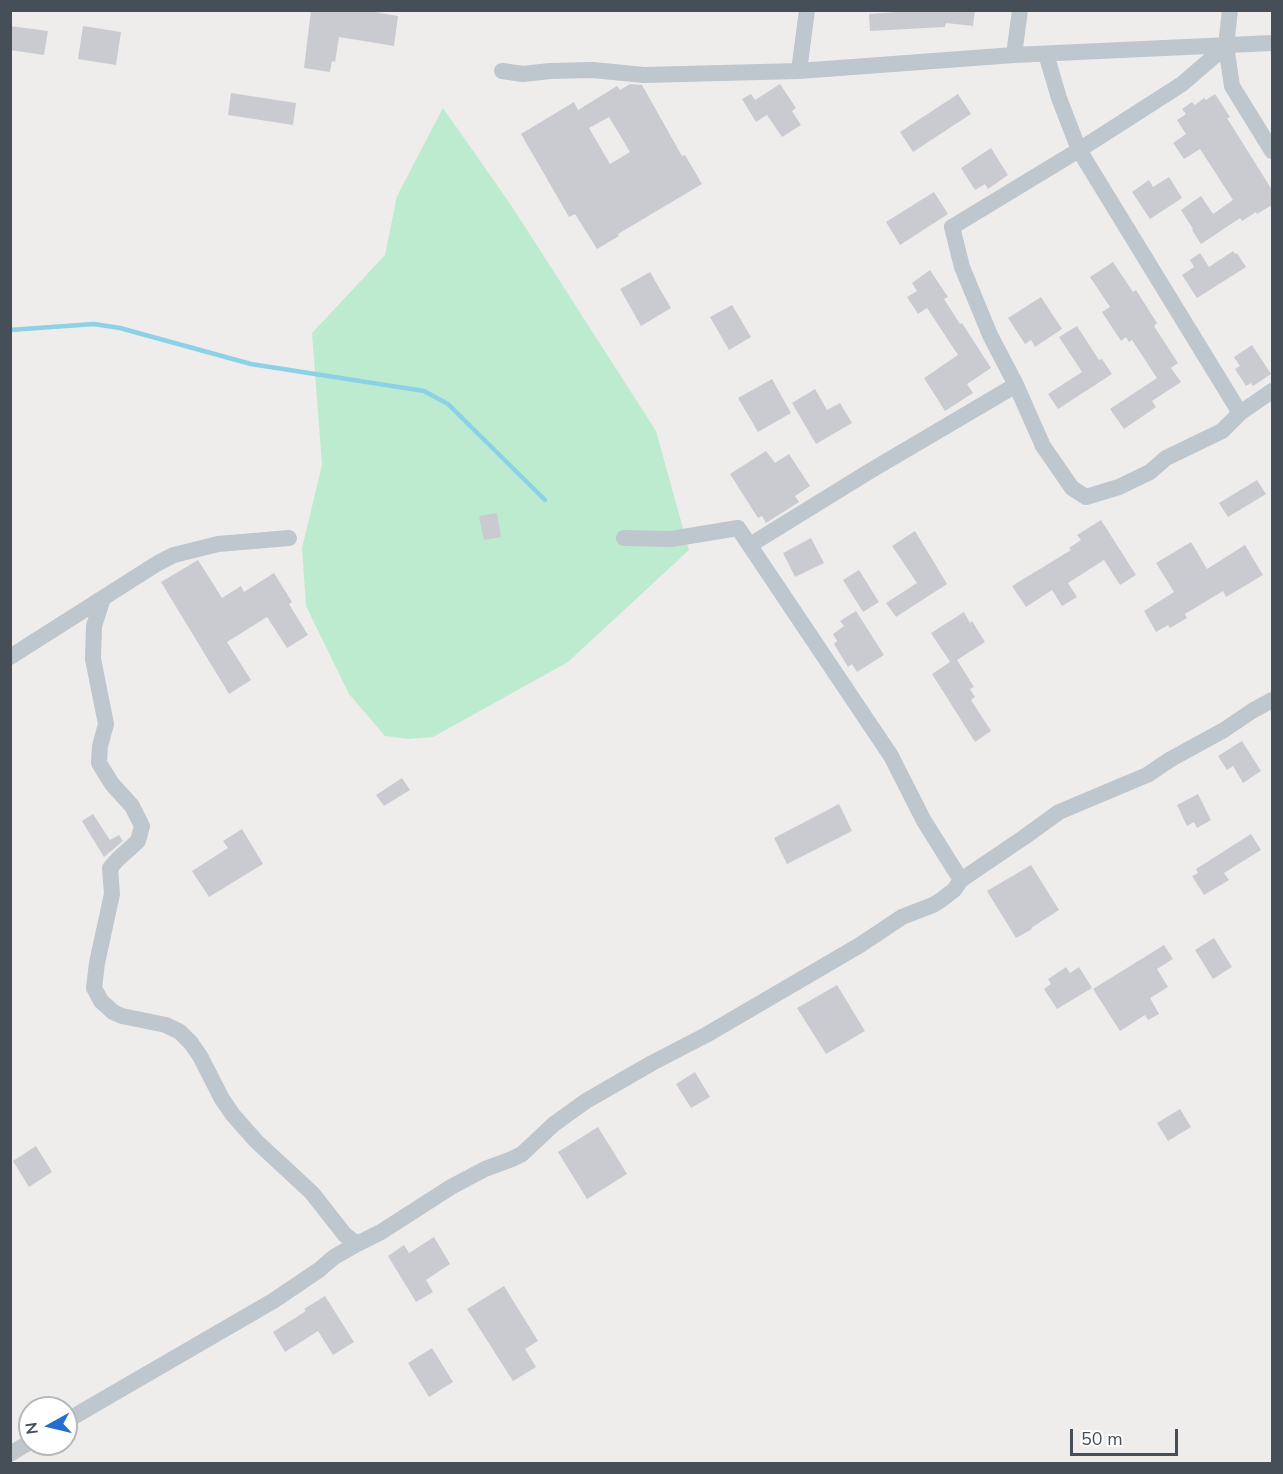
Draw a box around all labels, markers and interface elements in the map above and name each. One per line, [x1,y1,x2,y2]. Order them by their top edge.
north arrow [18,1396,78,1456]
scale bar [1073,1417,1181,1455]
text: N [20,1421,44,1436]
text: 50 m [1081,1427,1123,1451]

